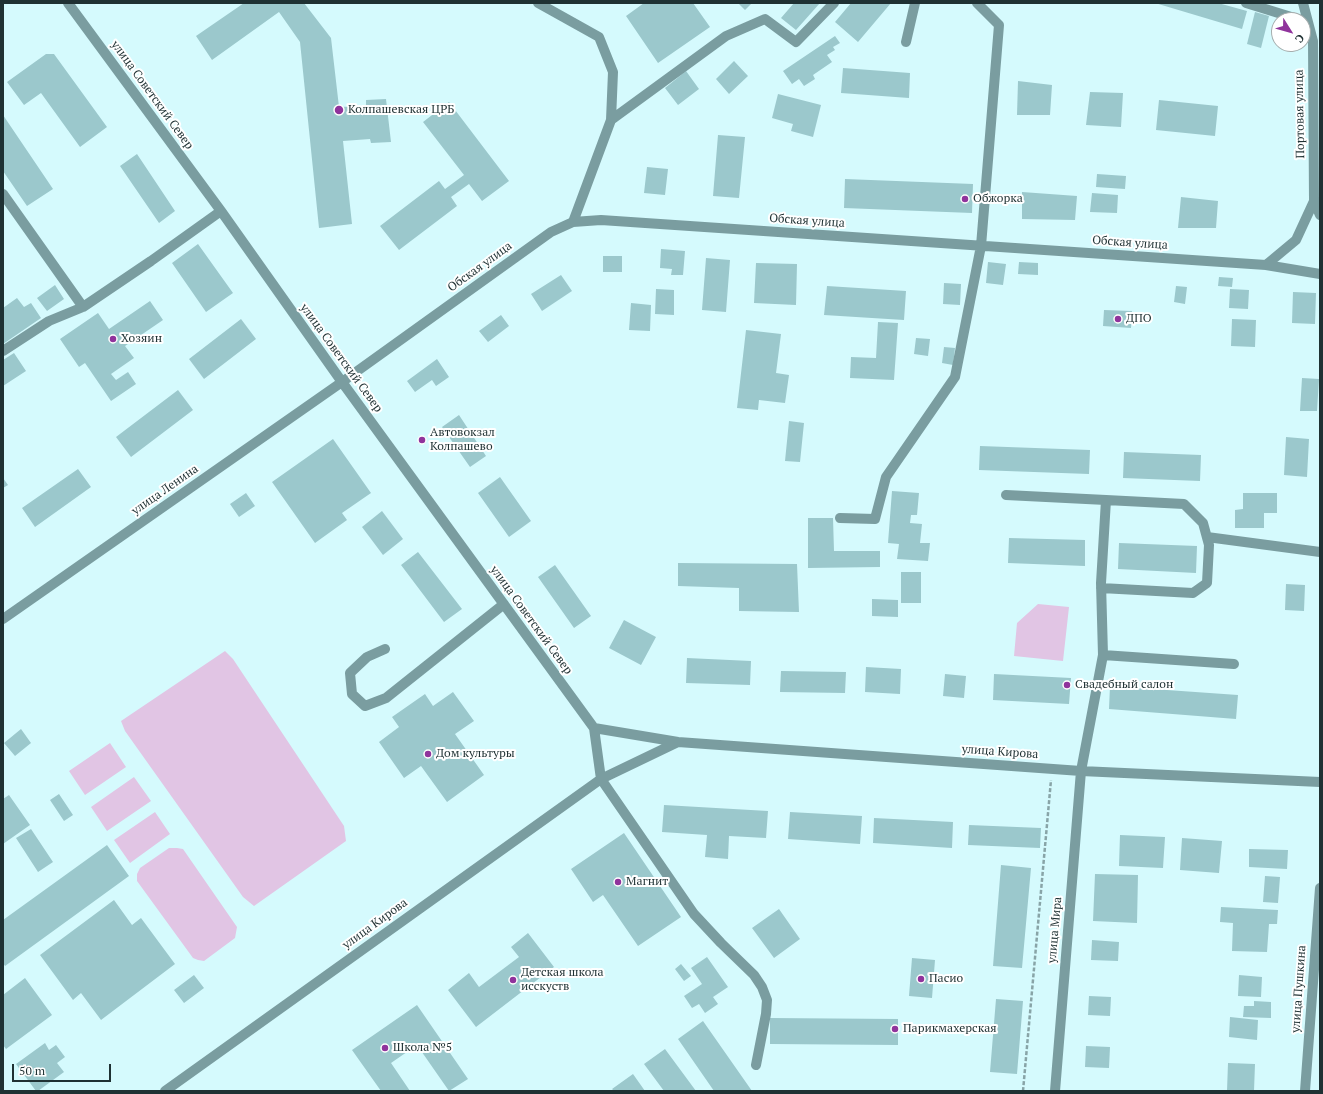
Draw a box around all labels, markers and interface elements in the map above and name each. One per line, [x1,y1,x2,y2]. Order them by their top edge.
north arrow [1271,12,1311,52]
text: С [1292,32,1308,46]
street label: улица Советский Север [108,38,196,152]
street label: Портовая улица [1292,69,1308,159]
place label: Колпашевская ЦРБ [348,103,454,117]
marker: Колпашевская ЦРБ [333,104,345,116]
place label: Обжорка [973,192,1023,206]
marker: Обжорка [960,194,970,204]
street label: Обская улица [769,211,845,231]
street label: Обская улица [1092,233,1168,253]
street label: Обская улица [445,239,515,295]
street label: улица Советский Север [297,301,385,415]
place label: ДПО [1126,312,1152,326]
marker: ДПО [1113,314,1123,324]
place label: Хозяин [121,332,162,346]
marker: Хозяин [108,334,118,344]
place label: Автовокзал Колпашево [430,426,495,454]
marker: Автовокзал Колпашево [417,435,427,445]
street label: улица Ленина [129,462,201,518]
street label: улица Советский Север [487,563,575,677]
place label: Свадебный салон [1075,678,1173,692]
marker: Свадебный салон [1062,680,1072,690]
street label: улица Кирова [961,742,1039,762]
place label: Дом культуры [436,747,515,761]
marker: Дом культуры [423,749,433,759]
place label: Магнит [626,875,668,889]
marker: Магнит [613,877,623,887]
street label: улица Кирова [340,896,410,952]
street label: улица Мира [1045,896,1065,964]
street label: улица Пушкина [1289,945,1309,1033]
place label: Детская школа исскуств [521,966,604,994]
place label: Пасио [929,972,963,986]
marker: Пасио [916,974,926,984]
marker: Детская школа исскуств [508,975,518,985]
place label: Парикмахерская [903,1022,997,1036]
marker: Парикмахерская [890,1024,900,1034]
place label: Школа №5 [393,1041,452,1055]
marker: Школа №5 [380,1043,390,1053]
scale bar [14,1056,113,1082]
text: 50 m [19,1063,45,1078]

